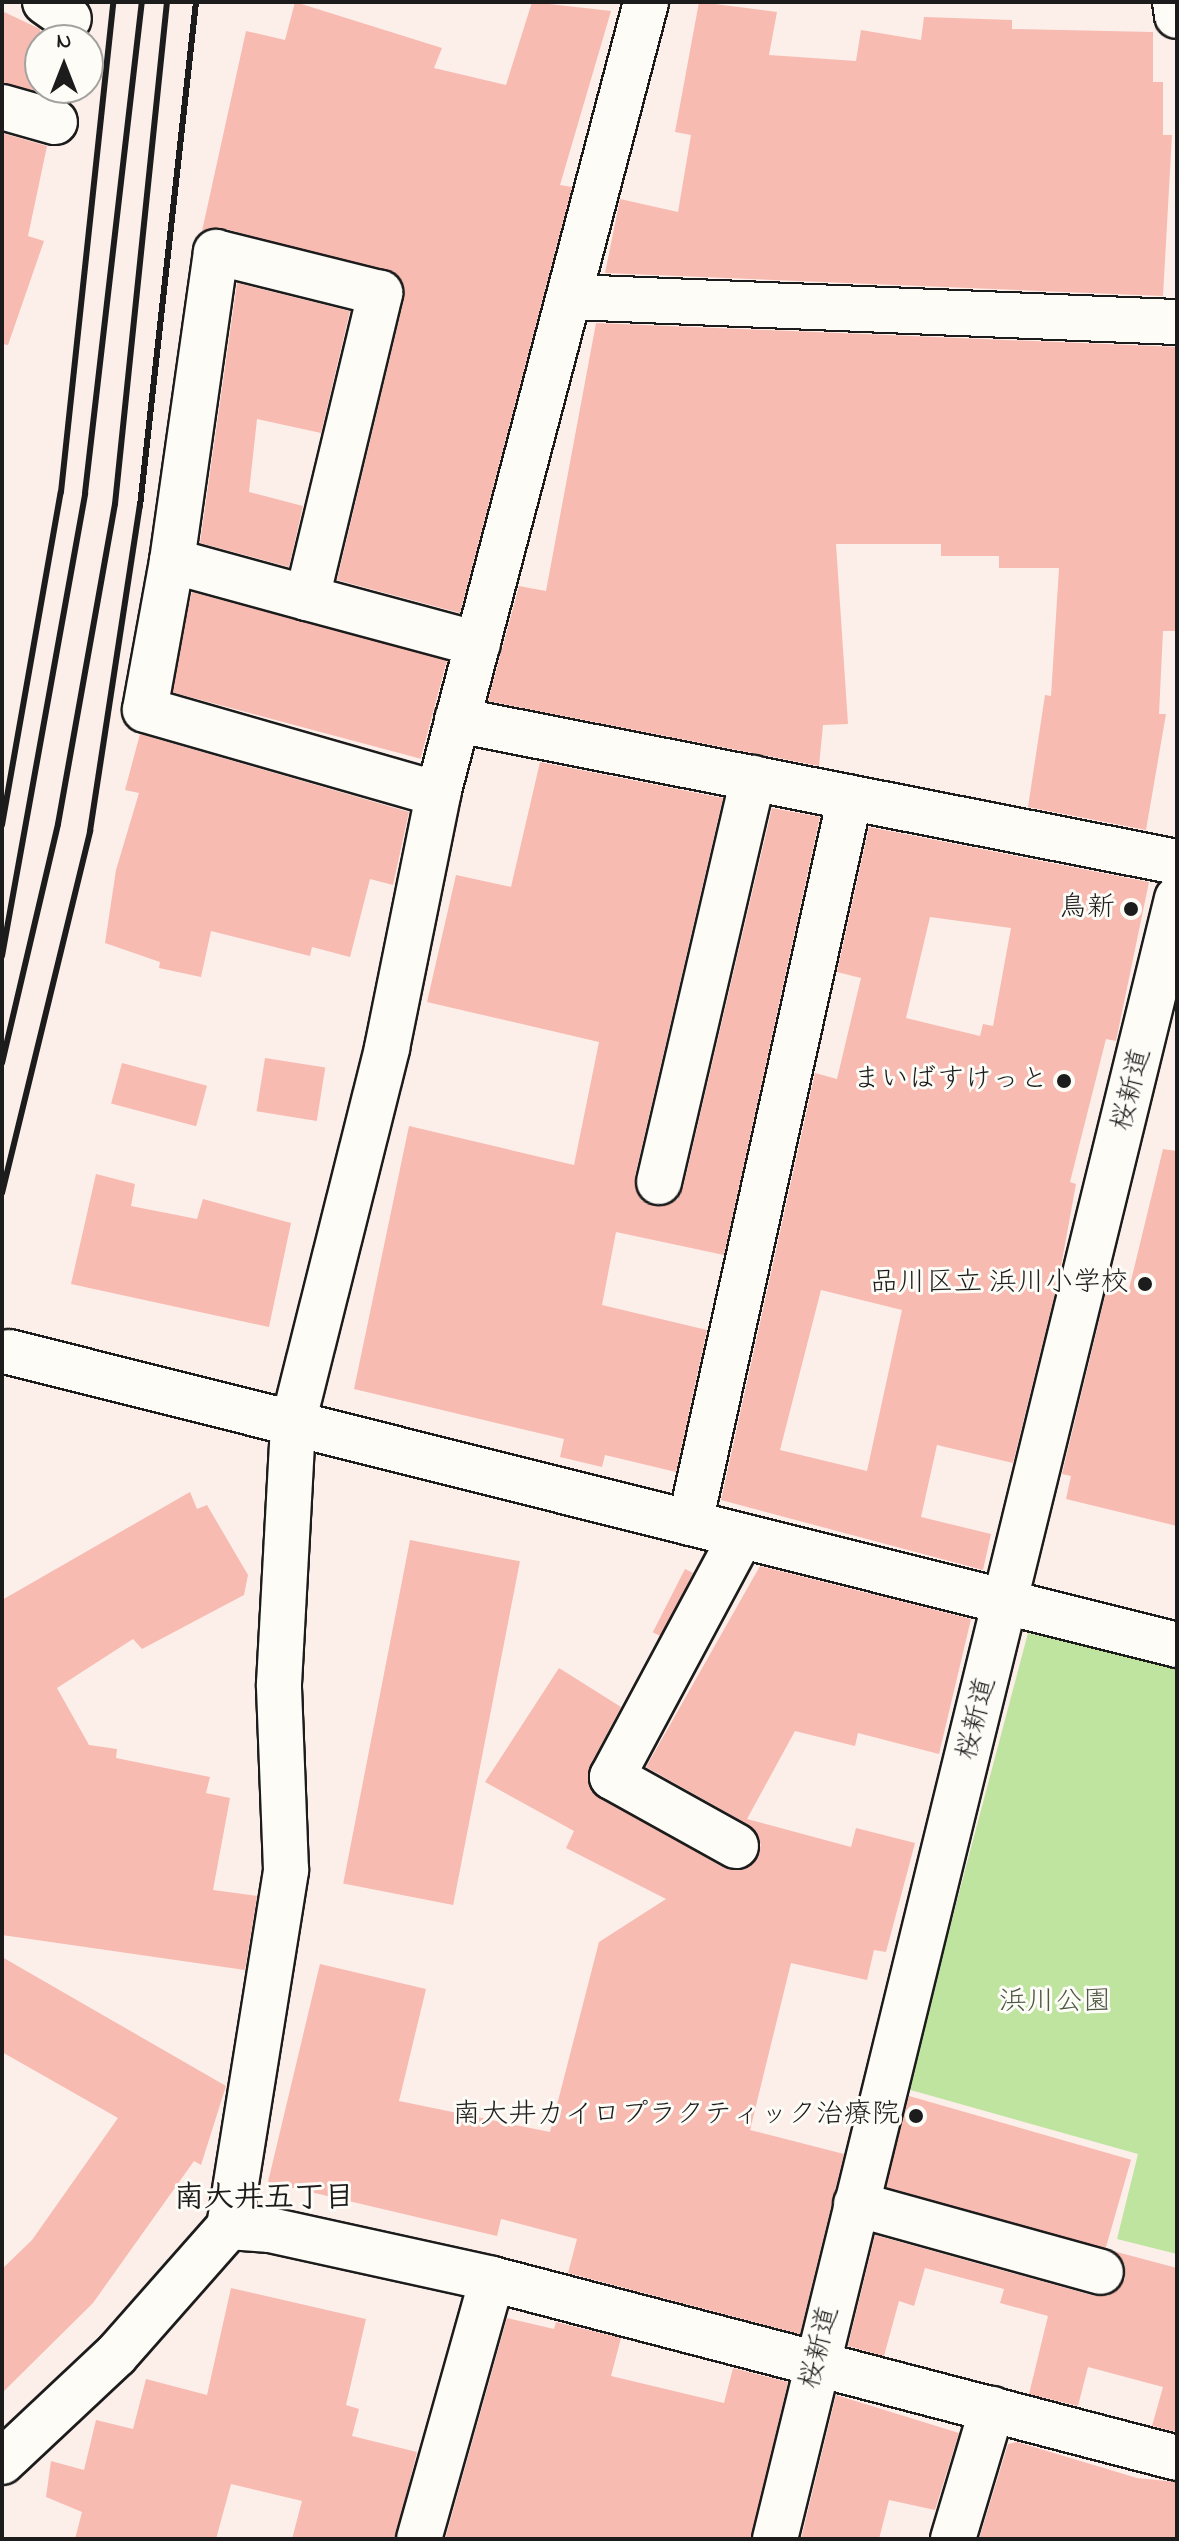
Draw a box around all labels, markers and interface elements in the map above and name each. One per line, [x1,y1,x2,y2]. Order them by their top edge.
north arrow [24,24,104,104]
text: N [57,26,71,58]
place label: 鳥新 [1059,892,1115,926]
marker: 鳥新 [1122,900,1140,918]
street label: 桜新道 [1107,1045,1159,1135]
place label: まいばすけっと [852,1064,1048,1098]
marker: まいばすけっと [1055,1072,1073,1090]
place label: 品川区立 浜川小学校 [870,1267,1129,1301]
marker: 品川区立 浜川小学校 [1136,1275,1154,1293]
street label: 桜新道 [952,1674,1004,1764]
park label: 浜川公園 [999,1986,1111,2020]
place label: 南大井カイロプラクティック治療院 [452,2099,900,2133]
marker: 南大井カイロプラクティック治療院 [907,2107,925,2125]
district label: 南大井五丁目 [174,2181,354,2217]
street label: 桜新道 [795,2303,847,2393]

